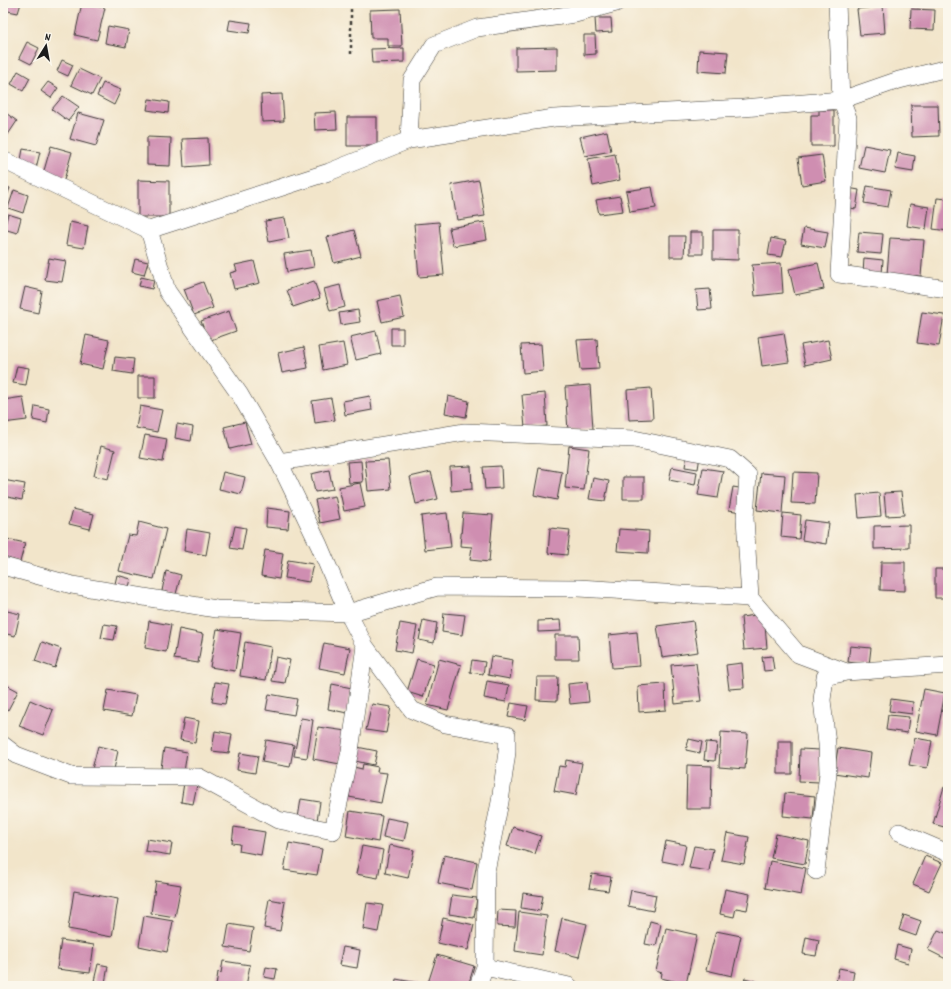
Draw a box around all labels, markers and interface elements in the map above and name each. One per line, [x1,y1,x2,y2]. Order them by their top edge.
north arrow [26,26,66,66]
text: N [43,30,52,47]

